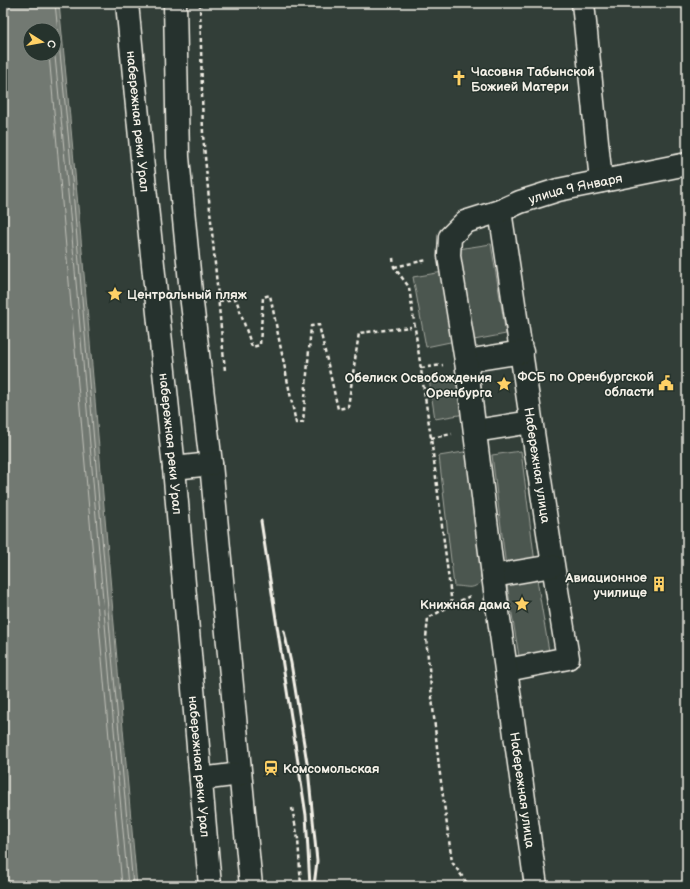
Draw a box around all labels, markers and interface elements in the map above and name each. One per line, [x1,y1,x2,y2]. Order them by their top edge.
north arrow [22,22,62,62]
text: С [44,39,58,49]
street label: набережная реки Урал [123,50,152,193]
place label: Часовня Табынской Божией Матери [471,64,595,95]
church icon: Часовня Табынской Божией Матери [450,69,468,87]
street label: улица 9 Января [527,170,624,208]
place icon: Центральный пляж [106,285,124,303]
place label: Центральный пляж [127,287,248,303]
place label: ФСБ по Оренбургской области [517,369,654,400]
place label: Обелиск Освобождения Оренбурга [345,370,492,401]
street label: набережная реки Урал [155,372,185,515]
public building icon: ФСБ по Оренбургской области [657,374,675,392]
place icon: Обелиск Освобождения Оренбурга [495,375,513,393]
street label: Набережная улица [520,406,553,525]
place label: Авиационное училище [564,570,647,601]
building icon: Авиационное училище [650,575,668,593]
place icon: Книжная дама [513,595,531,613]
place label: Книжная дама [420,597,510,613]
street label: набережная реки Урал [185,695,213,838]
street label: Набережная улица [506,731,538,850]
station icon: Комсомольская [262,759,280,777]
place label: Комсомольская [283,761,379,777]

